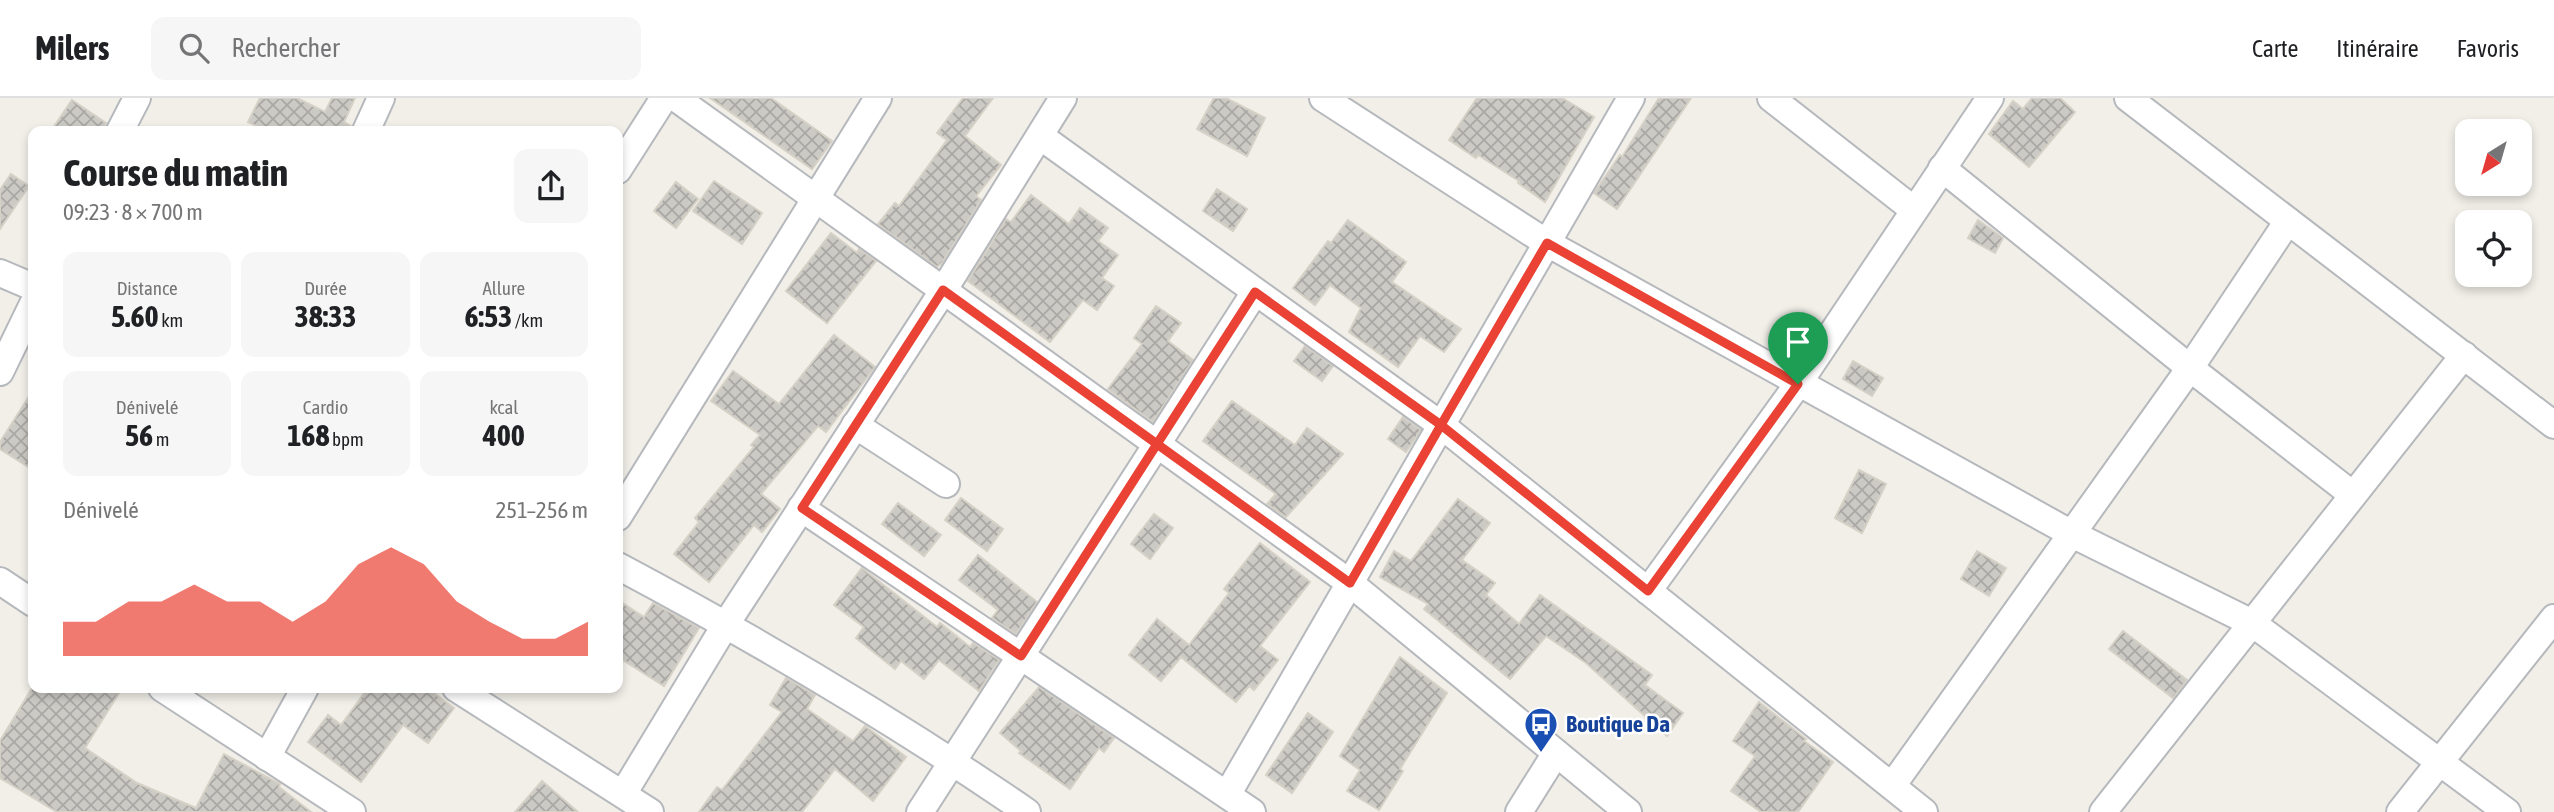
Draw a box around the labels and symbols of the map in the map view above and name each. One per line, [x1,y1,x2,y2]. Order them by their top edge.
north arrow [2455,119,2532,196]
pin [1768,312,1828,384]
bus stop icon: Boutique Da [1522,705,1560,754]
place label: Boutique Da [1566,711,1670,737]

